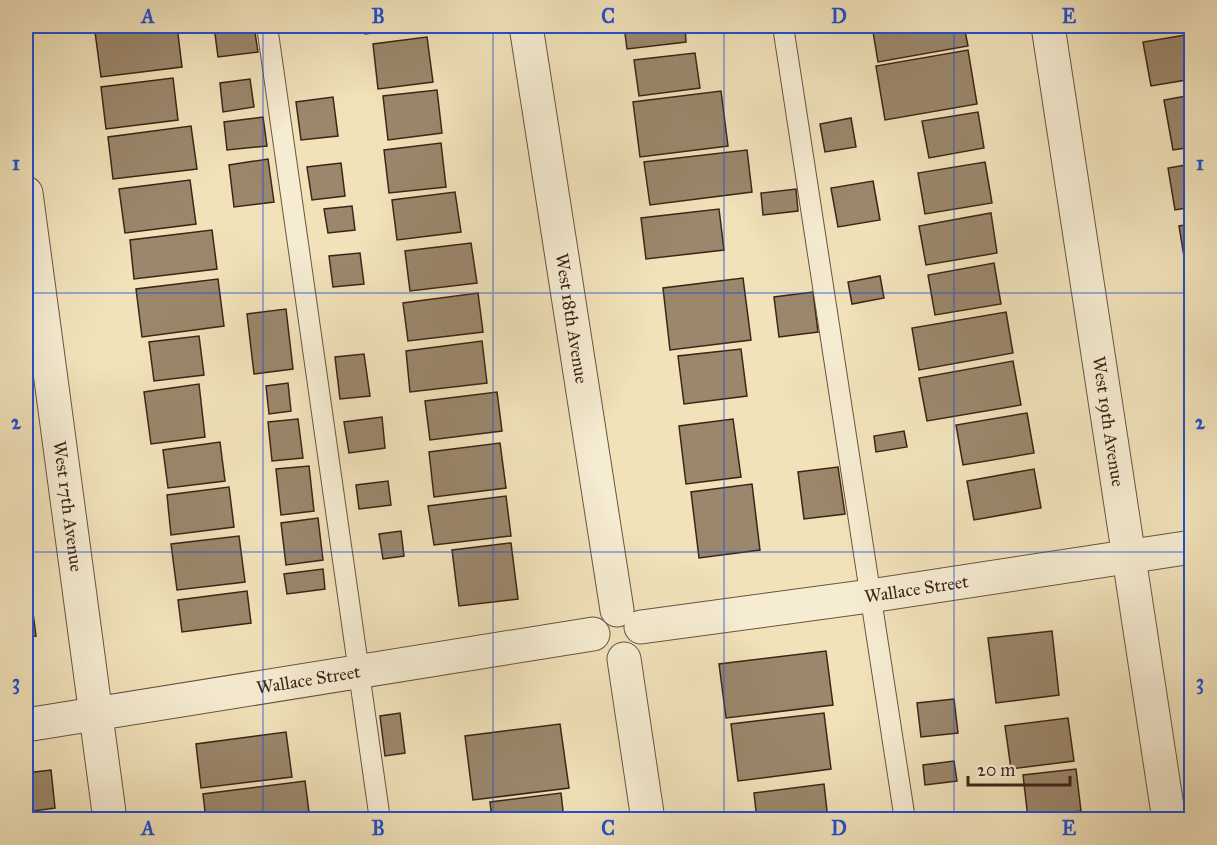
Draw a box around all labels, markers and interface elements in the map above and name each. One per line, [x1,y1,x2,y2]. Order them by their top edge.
text: A [139,4,155,28]
text: B [371,4,385,28]
text: C [601,4,615,28]
text: D [831,4,847,28]
text: E [1062,4,1077,28]
text: 1 [12,151,20,175]
text: 1 [1196,151,1204,175]
street label: West 18th Avenue [551,252,593,385]
street label: West 19th Avenue [1087,355,1129,488]
text: 2 [11,410,22,434]
text: 2 [1195,410,1206,434]
street label: West 17th Avenue [48,439,88,573]
street label: Wallace Street [863,570,971,608]
street label: Wallace Street [255,660,363,699]
text: 3 [12,670,20,695]
text: 3 [1196,670,1204,695]
scale bar [968,749,1070,787]
text: 20 m [977,759,1015,781]
text: A [139,816,155,840]
text: B [371,816,385,840]
text: C [601,816,615,840]
text: D [831,816,847,840]
text: E [1062,816,1077,840]

